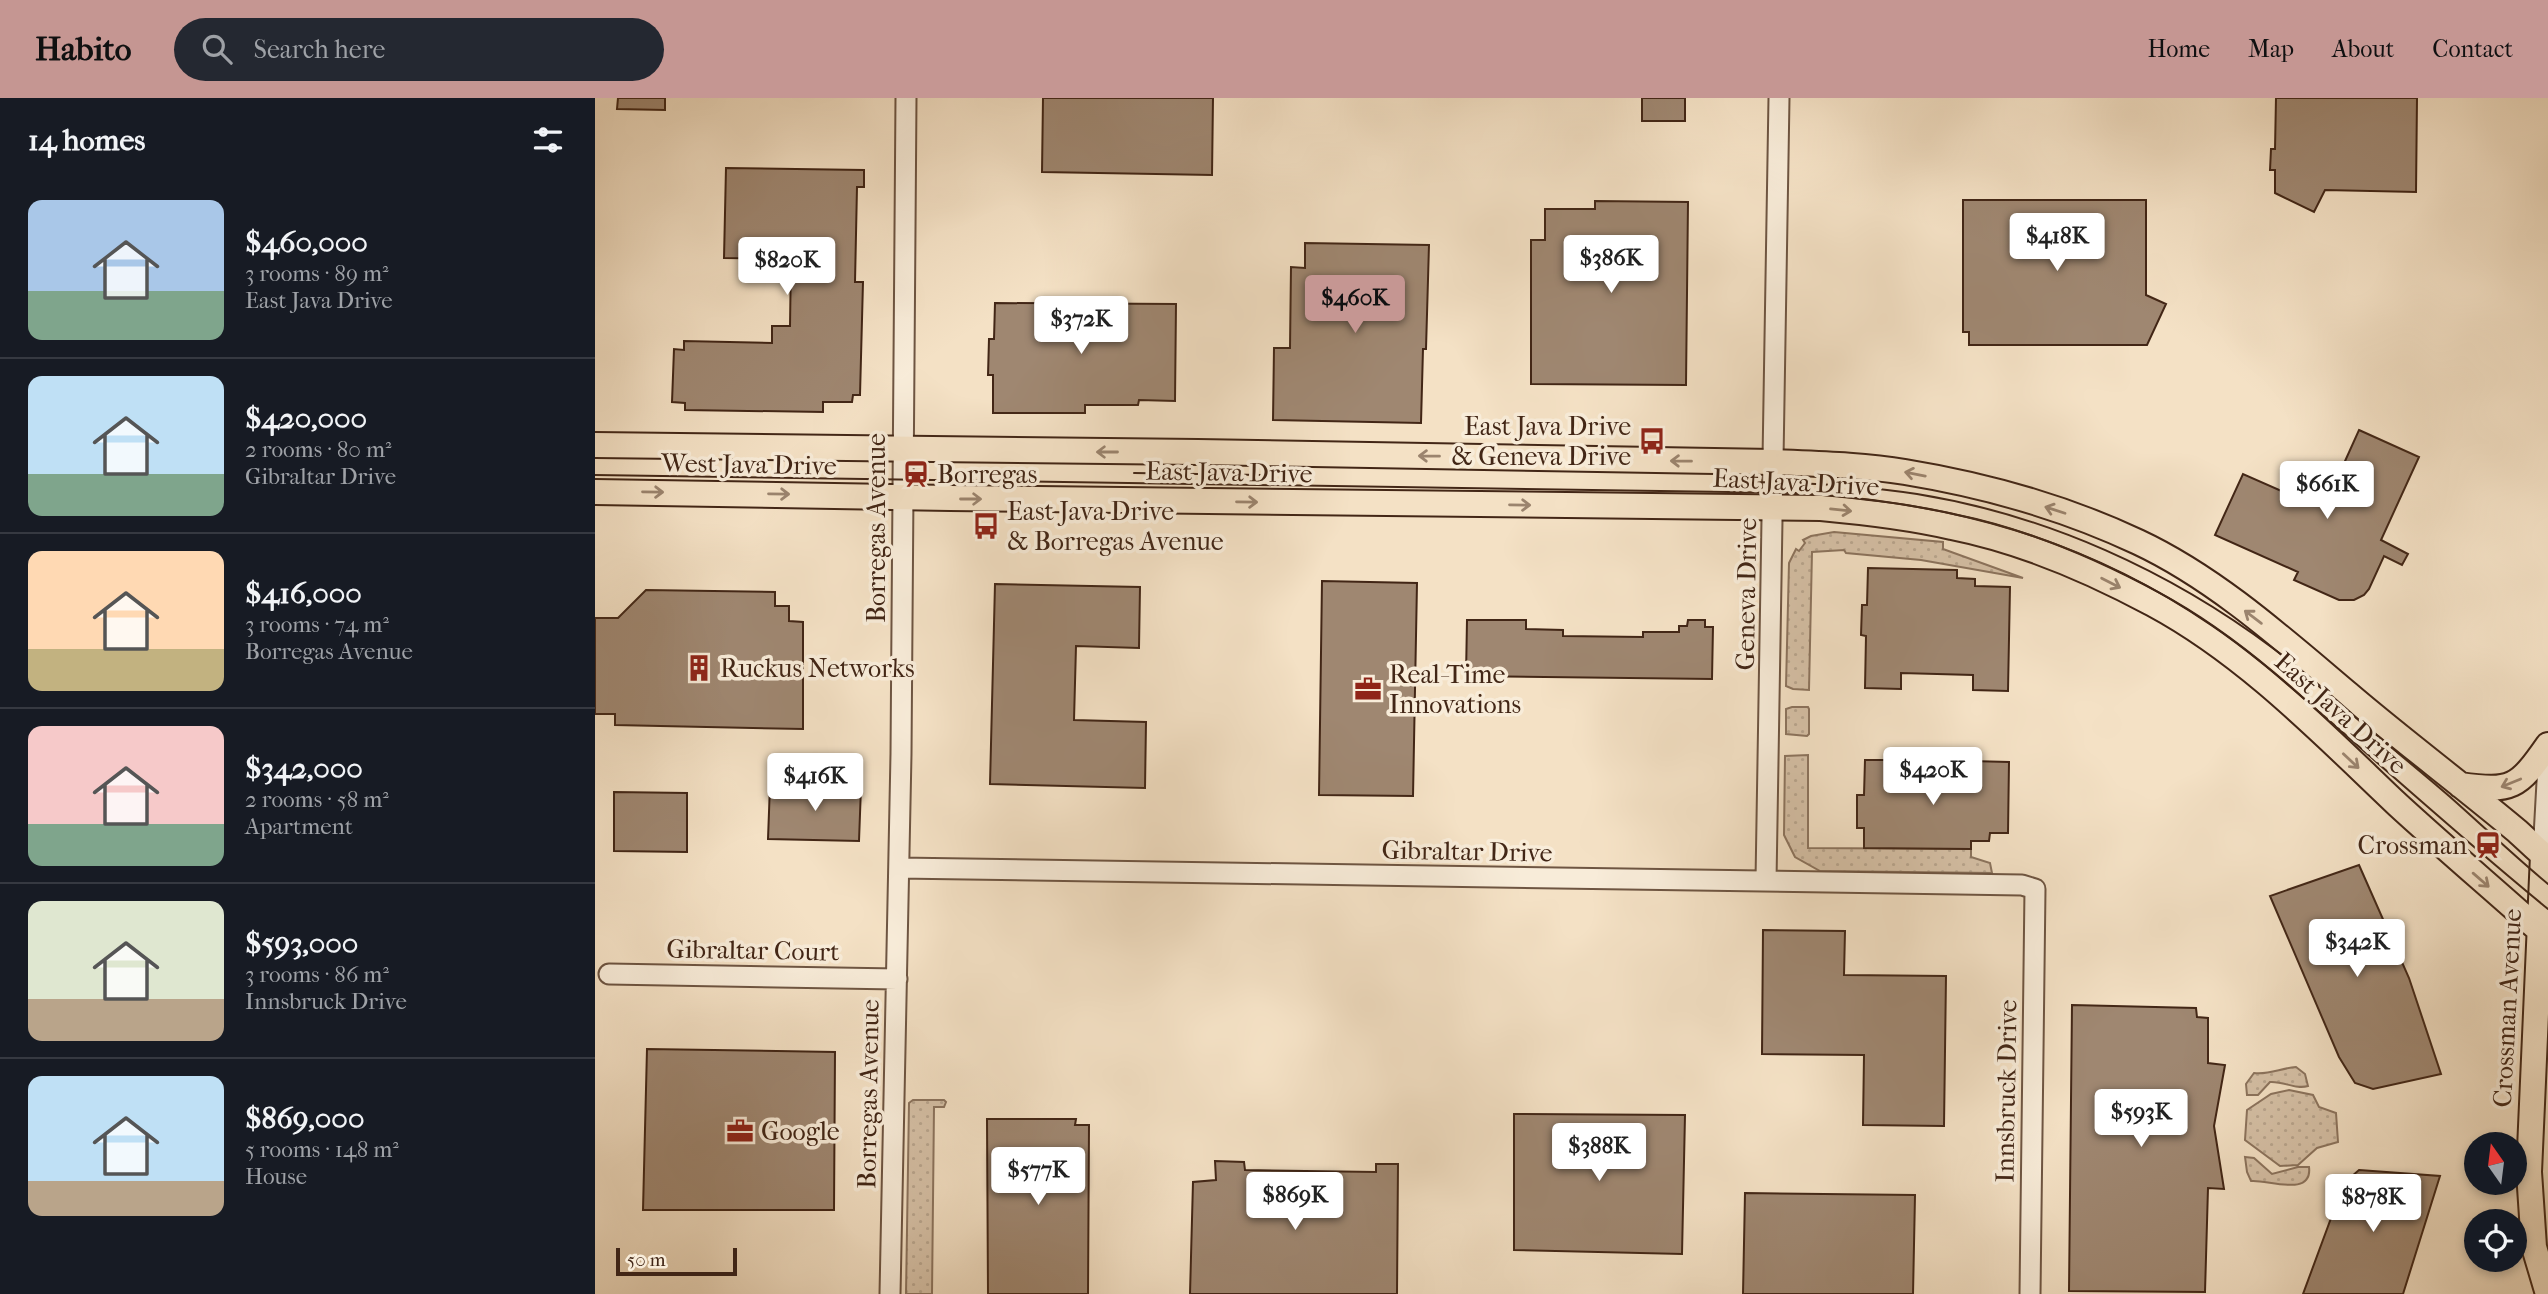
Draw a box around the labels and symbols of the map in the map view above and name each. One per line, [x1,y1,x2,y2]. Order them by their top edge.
pin: $418K [2008,214,2106,273]
pin: $386K [1562,236,1660,295]
pin: $820K [738,238,836,297]
pin: $460K [1306,275,1404,335]
pin: $372K [1032,296,1130,356]
place label: East Java Drive & Geneva Drive [1451,411,1631,472]
bus stop icon: East Java Drive & Geneva Drive [1637,426,1667,456]
street label: Borregas Avenue [861,433,892,623]
one-way arrow [1096,445,1119,458]
street label: West Java Drive [660,447,837,482]
one-way arrow [1417,450,1440,463]
one-way arrow [1669,454,1692,468]
street label: East Java Drive [1145,456,1313,489]
station icon: Borregas [901,459,931,489]
place label: Borregas [937,459,1037,490]
pin: $661K [2278,462,2376,521]
street label: East Java Drive [1712,463,1880,502]
one-way arrow [1904,467,1927,481]
one-way arrow [641,485,664,499]
one-way arrow [767,487,790,501]
one-way arrow [959,492,982,506]
one-way arrow [1236,495,1259,509]
place label: East Java Drive & Borregas Avenue [1007,496,1224,557]
one-way arrow [1508,499,1531,512]
one-way arrow [2044,502,2066,515]
one-way arrow [1829,504,1852,517]
bus stop icon: East Java Drive & Borregas Avenue [971,511,1001,541]
street label: Geneva Drive [1730,517,1763,671]
one-way arrow [2100,577,2121,591]
one-way arrow [2245,610,2263,625]
street label: East Java Drive [2268,646,2413,781]
building icon: Ruckus Networks [684,653,714,683]
place label: Ruckus Networks [720,653,915,684]
place label: Real-Time Innovations [1389,659,1521,720]
office icon: Real-Time Innovations [1353,674,1383,704]
pin: $420K [1884,748,1982,807]
one-way arrow [2342,752,2359,769]
pin: $416K [766,754,864,813]
one-way arrow [2501,778,2522,791]
place label: Crossman [2358,830,2467,861]
station icon: Crossman [2473,830,2503,860]
street label: Gibraltar Drive [1381,835,1553,868]
one-way arrow [2472,872,2490,888]
street label: Crossman Avenue [2487,908,2528,1108]
pin: $342K [2308,920,2406,979]
street label: Gibraltar Court [666,933,840,968]
street label: Borregas Avenue [851,999,886,1189]
street label: Innsbruck Drive [1989,999,2024,1183]
pin: $593K [2092,1090,2190,1149]
office icon: Google [725,1116,755,1146]
place label: Google [761,1116,840,1147]
pin: $388K [1550,1124,1648,1183]
north arrow [2464,1132,2527,1195]
pin: $577K [989,1148,1087,1207]
pin: $869K [1246,1172,1344,1232]
pin: $878K [2324,1174,2422,1234]
scale bar [616,1245,737,1277]

